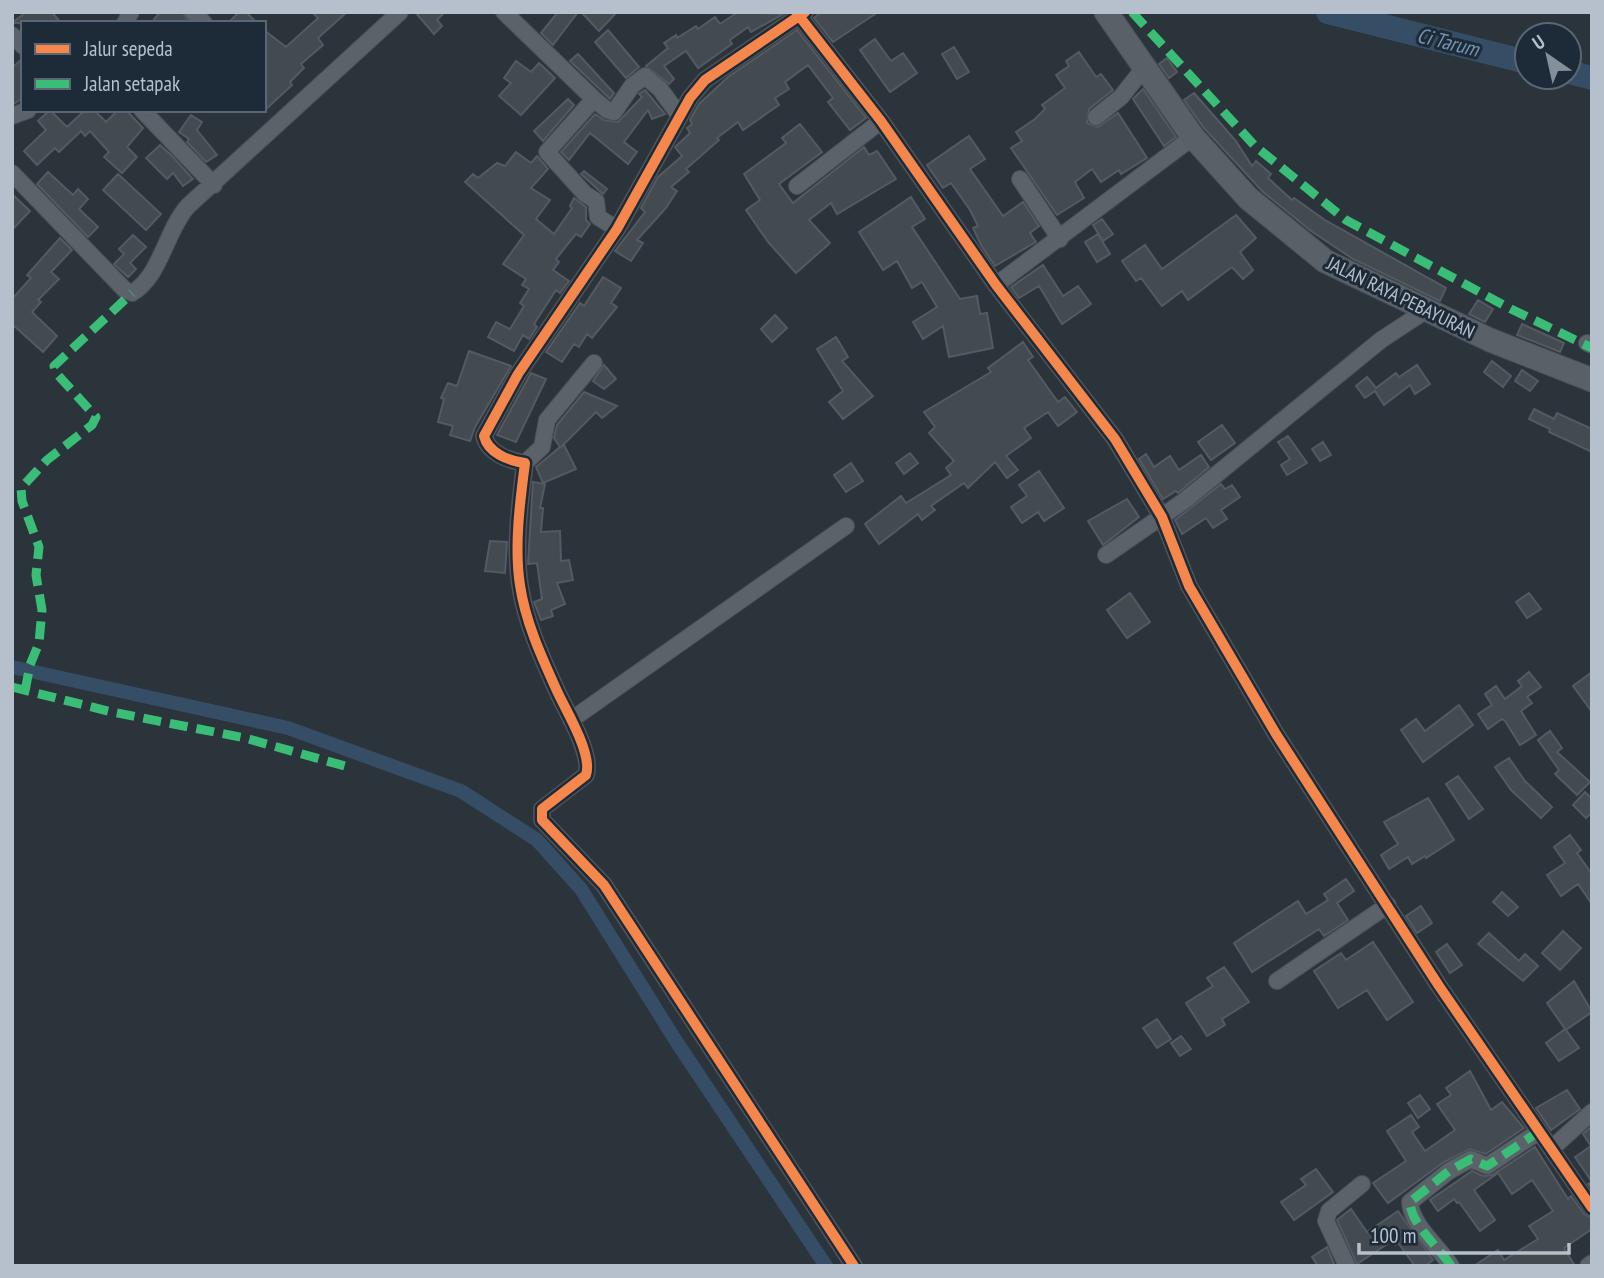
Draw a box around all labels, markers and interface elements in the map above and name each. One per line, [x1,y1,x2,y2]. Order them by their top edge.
legend [21,21,266,112]
water label: Ci Tarum [1414,21,1483,63]
north arrow [1513,21,1583,91]
text: U [1528,29,1549,55]
text: Jalur sepeda [83,35,173,62]
text: Jalan setapak [83,70,180,97]
street label: JALAN RAYA PEBAYURAN [1322,250,1479,343]
scale bar [1359,1212,1569,1256]
text: 100 m [1370,1222,1416,1249]

